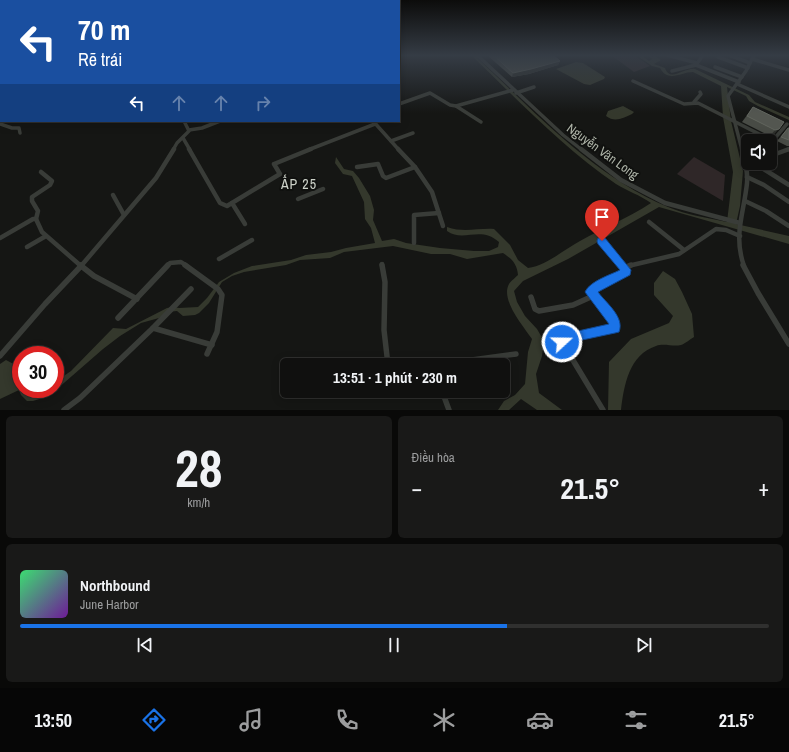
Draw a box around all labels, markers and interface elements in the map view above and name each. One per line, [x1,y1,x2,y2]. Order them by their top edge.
text: 70 m [78,11,130,49]
icon: left [12,16,64,68]
text: Rẽ trái [78,47,122,72]
icon: left [126,92,148,114]
icon: ahead [168,92,190,114]
icon: ahead [210,92,232,114]
icon: right [252,92,274,114]
street label: Nguyễn Văn Long [563,120,642,183]
map controls [741,134,777,170]
button: sound [741,134,777,170]
district label: ẤP 25 [280,174,317,193]
pin [585,200,619,241]
icon: arrive [591,206,613,228]
position arrow [541,321,583,363]
speed limit sign: 30 [12,346,64,398]
text: 13:51 · 1 phút · 230 m [333,367,457,388]
text: 28 [175,433,222,503]
text: Điều hòa [412,449,455,466]
text: 21.5° [560,468,620,508]
text: − [412,473,422,503]
text: + [758,473,769,503]
text: km/h [187,494,210,511]
text: Northbound [80,575,150,596]
text: June Harbor [80,596,139,613]
icon: previous [134,634,156,656]
icon: pause [383,634,405,656]
icon: next [633,634,655,656]
icon: directions [140,706,168,734]
icon: music [237,706,265,734]
icon: phone [333,706,361,734]
icon: climate [430,706,458,734]
icon: car [526,706,554,734]
icon: filters [622,706,650,734]
text: 13:50 [34,708,72,733]
text: 21.5° [719,708,755,733]

